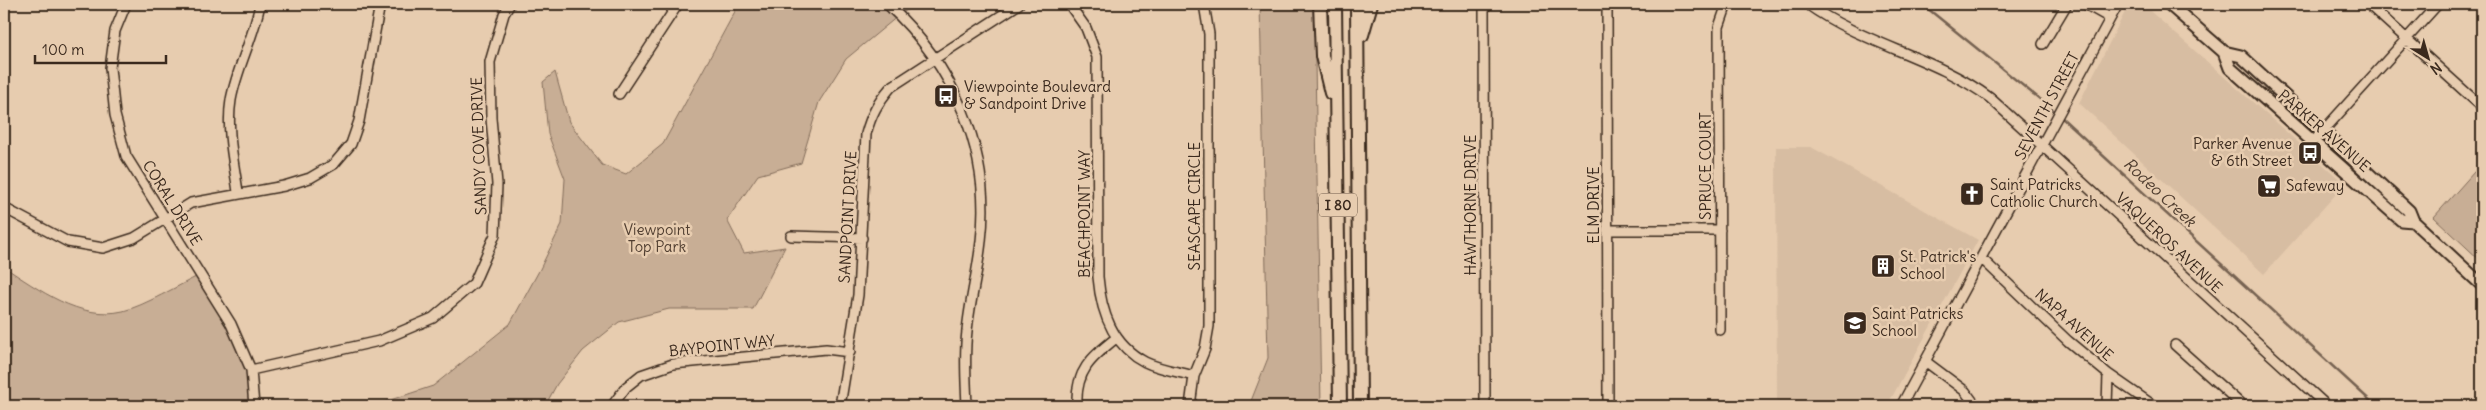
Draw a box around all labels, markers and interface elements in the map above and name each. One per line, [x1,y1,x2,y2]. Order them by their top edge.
scale bar [35,32,166,64]
north arrow [2404,32,2454,82]
text: 100 m [42,40,84,59]
street label: SEVENTH STREET [2010,49,2083,163]
text: N [2427,58,2445,78]
street label: SANDY COVE DRIVE [467,76,490,215]
place label: Viewpointe Boulevard & Sandpoint Drive [964,77,1111,113]
bus stop icon: Viewpointe Boulevard & Sandpoint Drive [933,83,959,109]
street label: PARKER AVENUE [2274,86,2374,176]
street label: SPRUCE COURT [1696,112,1715,220]
street label: HAWTHORNE DRIVE [1461,134,1480,276]
place label: Parker Avenue & 6th Street [2193,134,2292,170]
bus stop icon: Parker Avenue & 6th Street [2297,140,2323,166]
street label: SEASCAPE CIRCLE [1185,141,1204,270]
street label: BEACHPOINT WAY [1075,149,1094,278]
street label: SANDPOINT DRIVE [835,150,860,284]
water label: Rodeo Creek [2120,153,2202,232]
street label: CORAL DRIVE [139,157,206,249]
street label: ELM DRIVE [1584,166,1603,244]
supermarket icon: Safeway [2256,173,2282,199]
place label: Saint Patricks Catholic Church [1990,175,2098,211]
place label: Safeway [2286,176,2344,195]
church icon: Saint Patricks Catholic Church [1959,181,1985,207]
street label: VAQUEROS AVENUE [2112,188,2227,297]
road number: I 80 [1319,194,1357,216]
park label: Viewpoint Top Park [624,220,690,256]
place label: St. Patrick's School [1900,247,1976,283]
building icon: St. Patrick's School [1870,253,1896,279]
street label: NAPA AVENUE [2031,285,2117,365]
place label: Saint Patricks School [1872,304,1963,340]
school or university icon: Saint Patricks School [1842,310,1868,336]
street label: BAYPOINT WAY [668,330,777,361]

